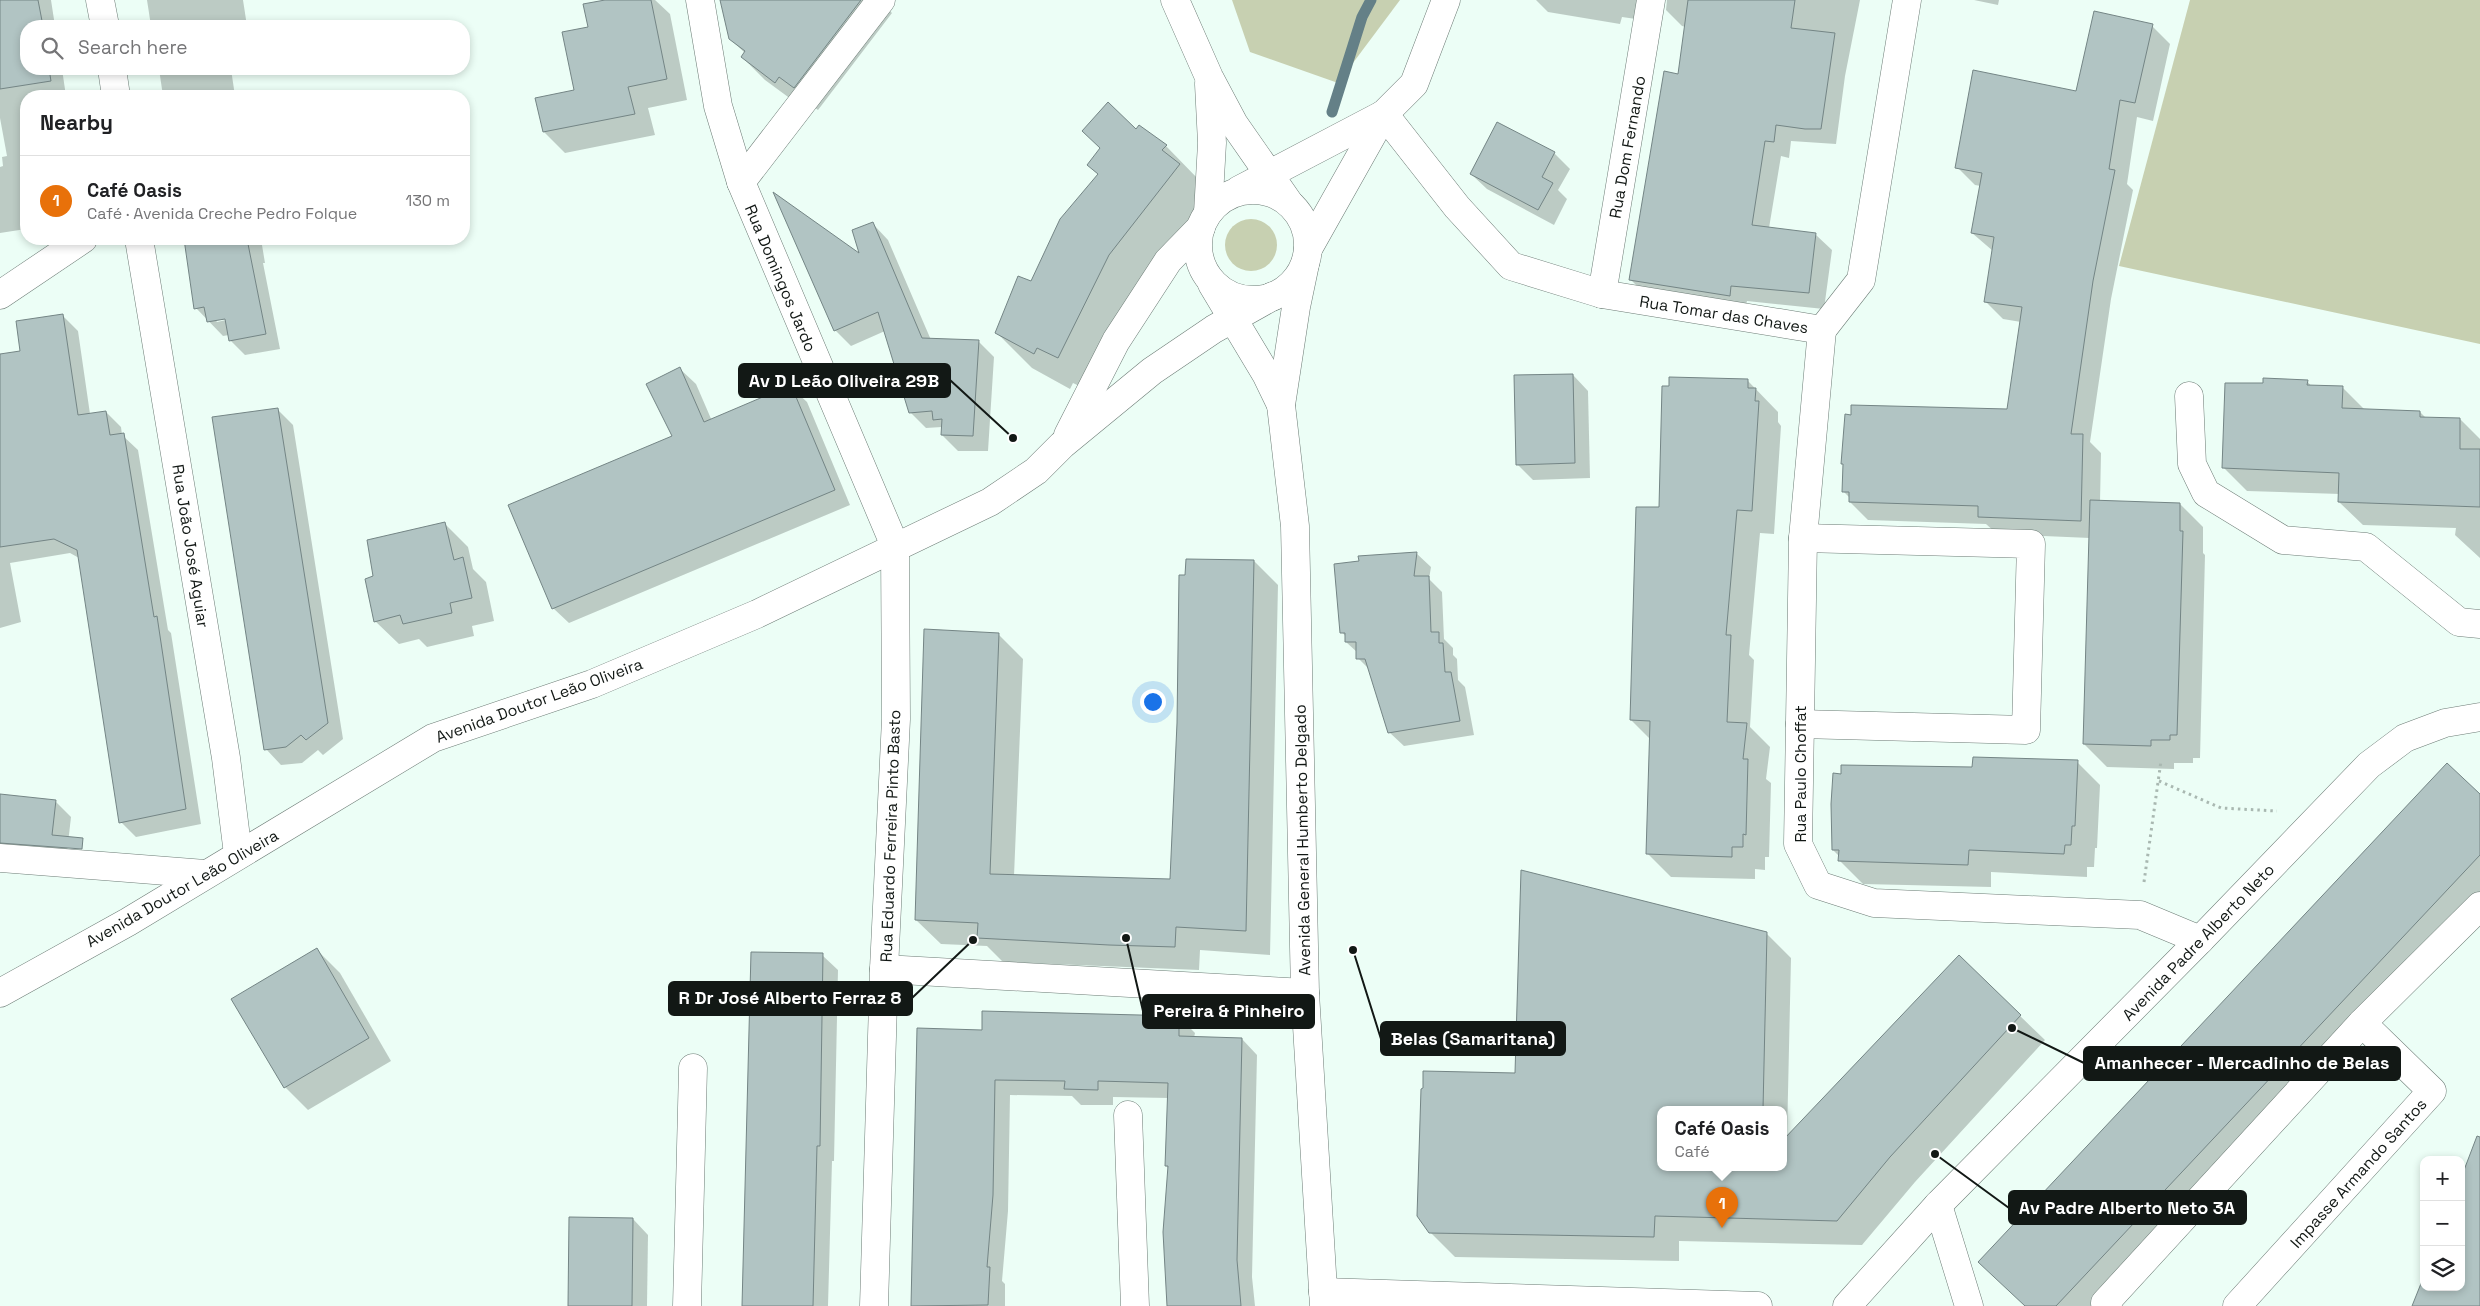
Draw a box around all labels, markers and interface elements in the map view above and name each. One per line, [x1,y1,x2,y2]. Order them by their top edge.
search box [20,20,470,75]
icon: search [38,34,66,62]
text: Search here [78,35,188,60]
street label: Rua Dom Fernando [1605,74,1650,220]
text: Nearby [40,109,113,136]
text: Café Oasis [87,178,182,203]
text: 1 [52,190,60,211]
text: 130 m [406,190,450,211]
street label: Rua Domingos Jardo [740,201,821,355]
text: Café · Avenida Creche Pedro Folque [87,203,357,224]
street label: Rua Tomar das Chaves [1638,291,1810,338]
callout: Av D Leão Oliveira 29B [739,364,950,397]
text: Av D Leão Oliveira 29B [749,369,939,392]
street label: Rua João José Aguiar [167,463,214,629]
street label: Avenida Doutor Leão Oliveira [433,653,645,748]
your location [1140,689,1166,715]
street label: Avenida General Humberto Delgado [1290,704,1315,976]
street label: Rua Paulo Choffat [1790,705,1811,843]
street label: Rua Eduardo Ferreira Pinto Basto [876,709,905,963]
street label: Avenida Doutor Leão Oliveira [82,825,282,952]
street label: Avenida Padre Alberto Neto [2118,859,2279,1025]
callout: R Dr José Alberto Ferraz 8 [669,982,912,1015]
text: R Dr José Alberto Ferraz 8 [679,986,902,1009]
callout: Pereira & Pinheiro [1143,995,1314,1028]
text: Pereira & Pinheiro [1154,999,1304,1022]
callout: Belas (Samaritana) [1381,1022,1565,1055]
text: Belas (Samaritana) [1391,1027,1555,1050]
callout: Amanhecer - Mercadinho de Belas [2084,1047,2400,1080]
text: Amanhecer - Mercadinho de Belas [2094,1051,2390,1074]
street label: Impasse Armando Santos [2285,1094,2431,1253]
popup [1657,1106,1787,1171]
text: Café Oasis [1674,1116,1770,1141]
text: Café [1674,1141,1710,1162]
map controls [2420,1156,2465,1291]
button: + [2420,1156,2465,1201]
pin: 1 [1706,1187,1738,1228]
callout: Av Padre Alberto Neto 3A [2009,1191,2246,1224]
text: Av Padre Alberto Neto 3A [2019,1196,2236,1219]
button: − [2420,1201,2465,1246]
button: layers [2420,1246,2465,1291]

